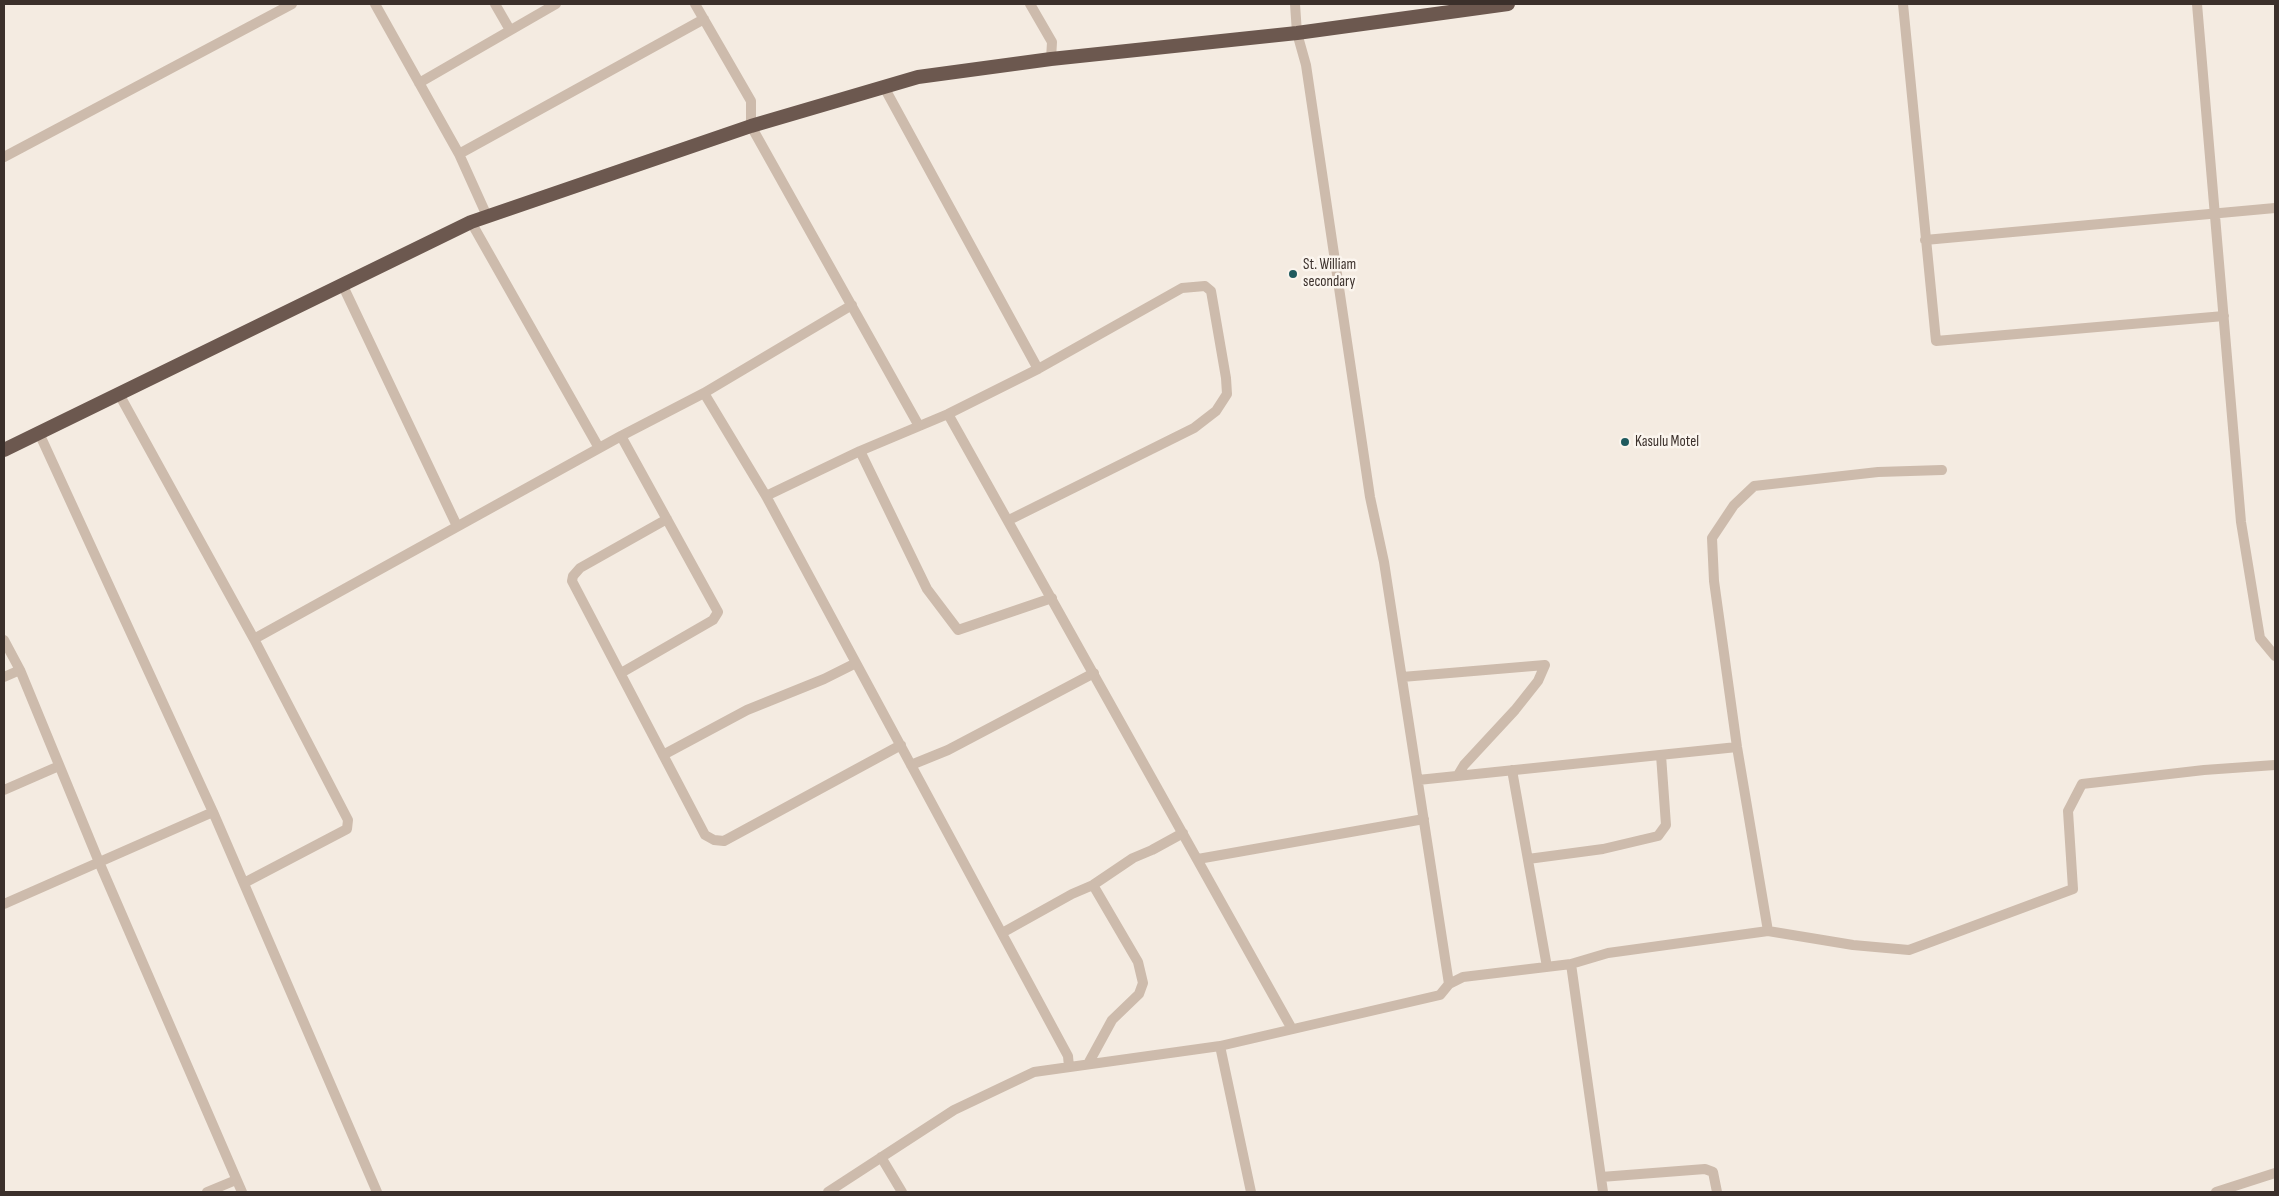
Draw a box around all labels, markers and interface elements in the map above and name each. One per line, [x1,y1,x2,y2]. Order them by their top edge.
place label: St. William secondary [1303,256,1356,291]
marker: St. William secondary [1287,268,1299,280]
place label: Kasulu Motel [1635,433,1699,451]
marker: Kasulu Motel [1619,436,1631,448]

